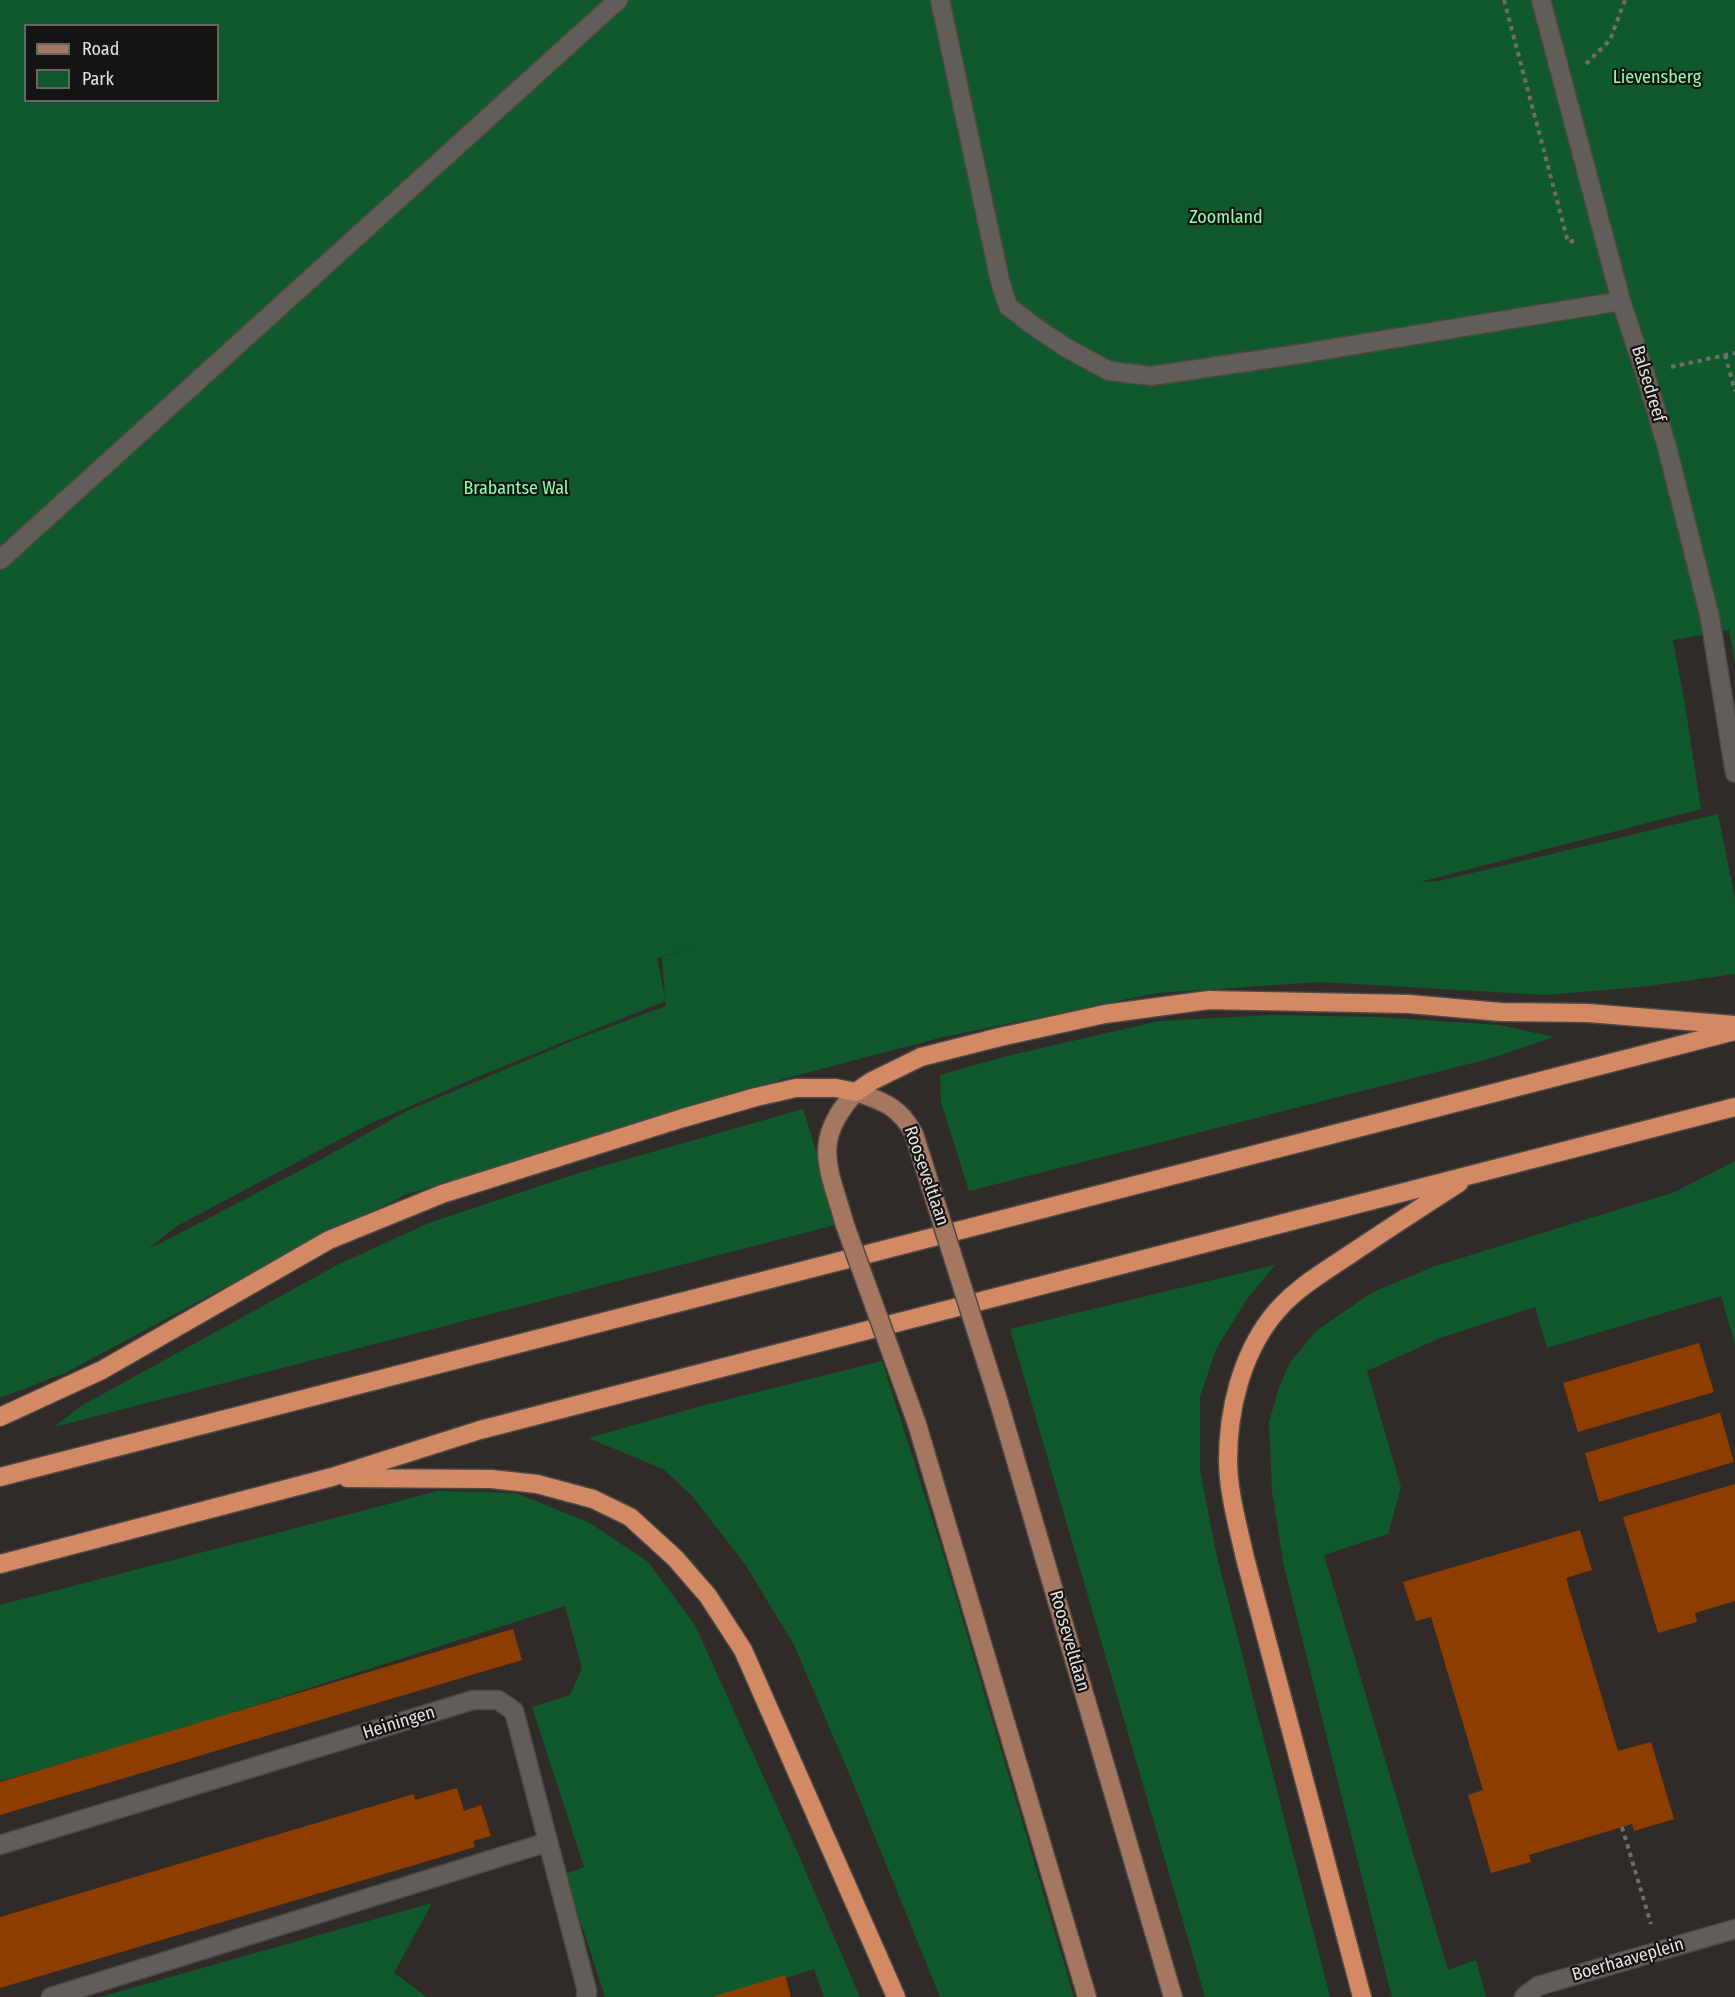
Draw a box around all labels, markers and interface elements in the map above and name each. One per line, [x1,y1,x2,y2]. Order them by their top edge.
legend [24,24,219,102]
text: Road [82,38,119,60]
park label: Lievensberg [1613,67,1701,89]
text: Park [82,68,114,90]
park label: Zoomland [1189,207,1263,229]
street label: Balsedreef [1626,343,1670,425]
park label: Brabantse Wal [463,478,569,500]
street label: Rooseveltlaan [899,1123,953,1229]
street label: Rooseveltlaan [1044,1588,1094,1694]
street label: Heiningen [360,1702,438,1744]
street label: Boerhaaveplein [1570,1934,1686,1986]

